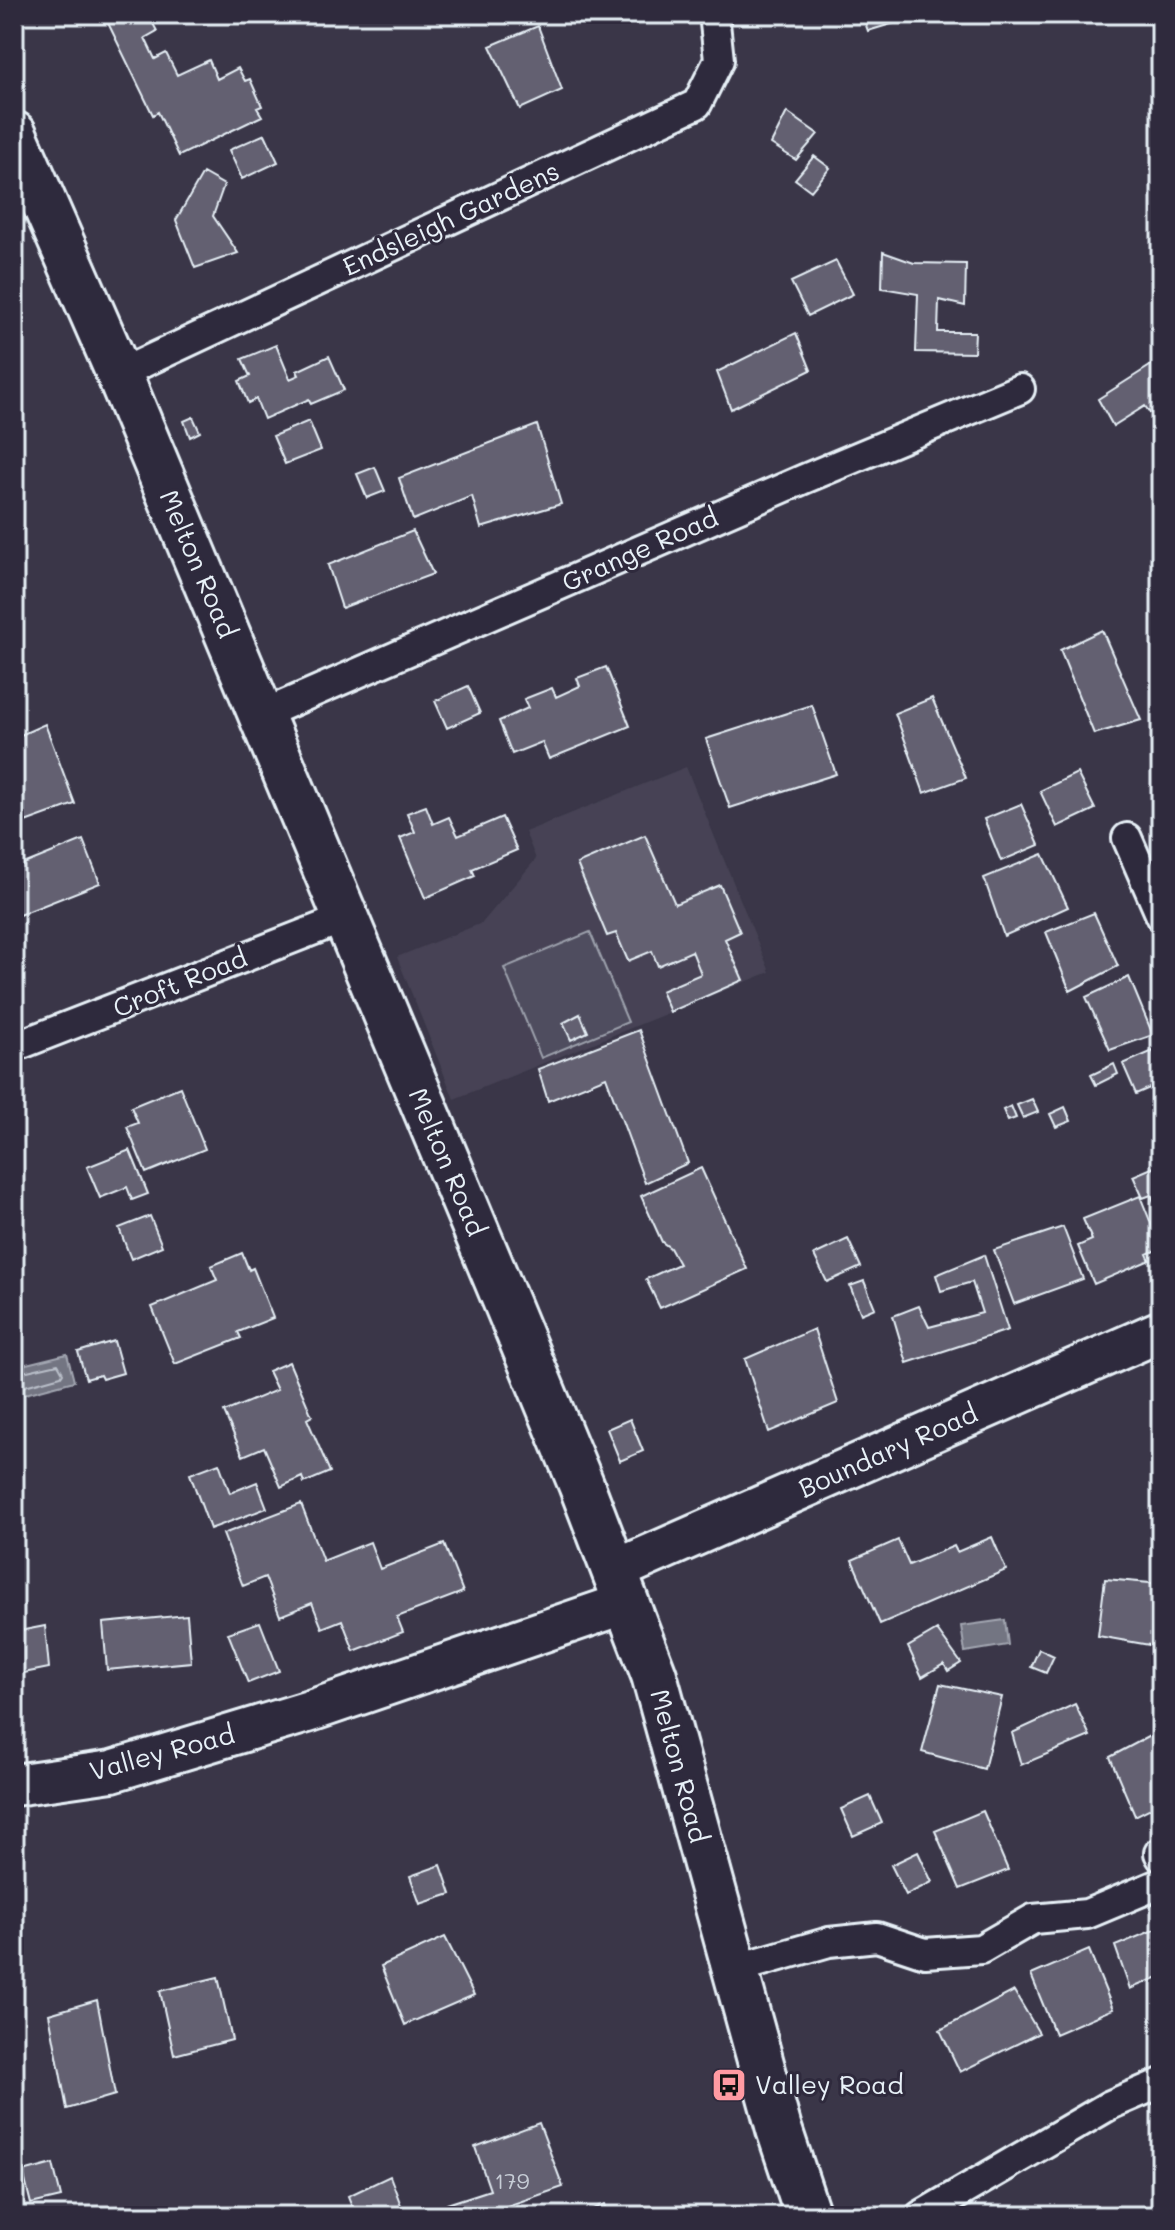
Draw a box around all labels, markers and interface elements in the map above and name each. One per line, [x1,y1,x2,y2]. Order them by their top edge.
street label: Endsleigh Gardens [337,153,564,283]
street label: Melton Road [152,484,245,643]
street label: Grange Road [556,500,723,599]
street label: Croft Road [108,940,252,1024]
street label: Melton Road [401,1082,494,1241]
street label: Boundary Road [793,1395,982,1505]
street label: Melton Road [643,1685,717,1846]
street label: Valley Road [86,1716,238,1788]
bus stop icon: Valley Road [710,2066,748,2104]
place label: Valley Road [755,2067,904,2101]
house number: 179 [494,2166,530,2195]

